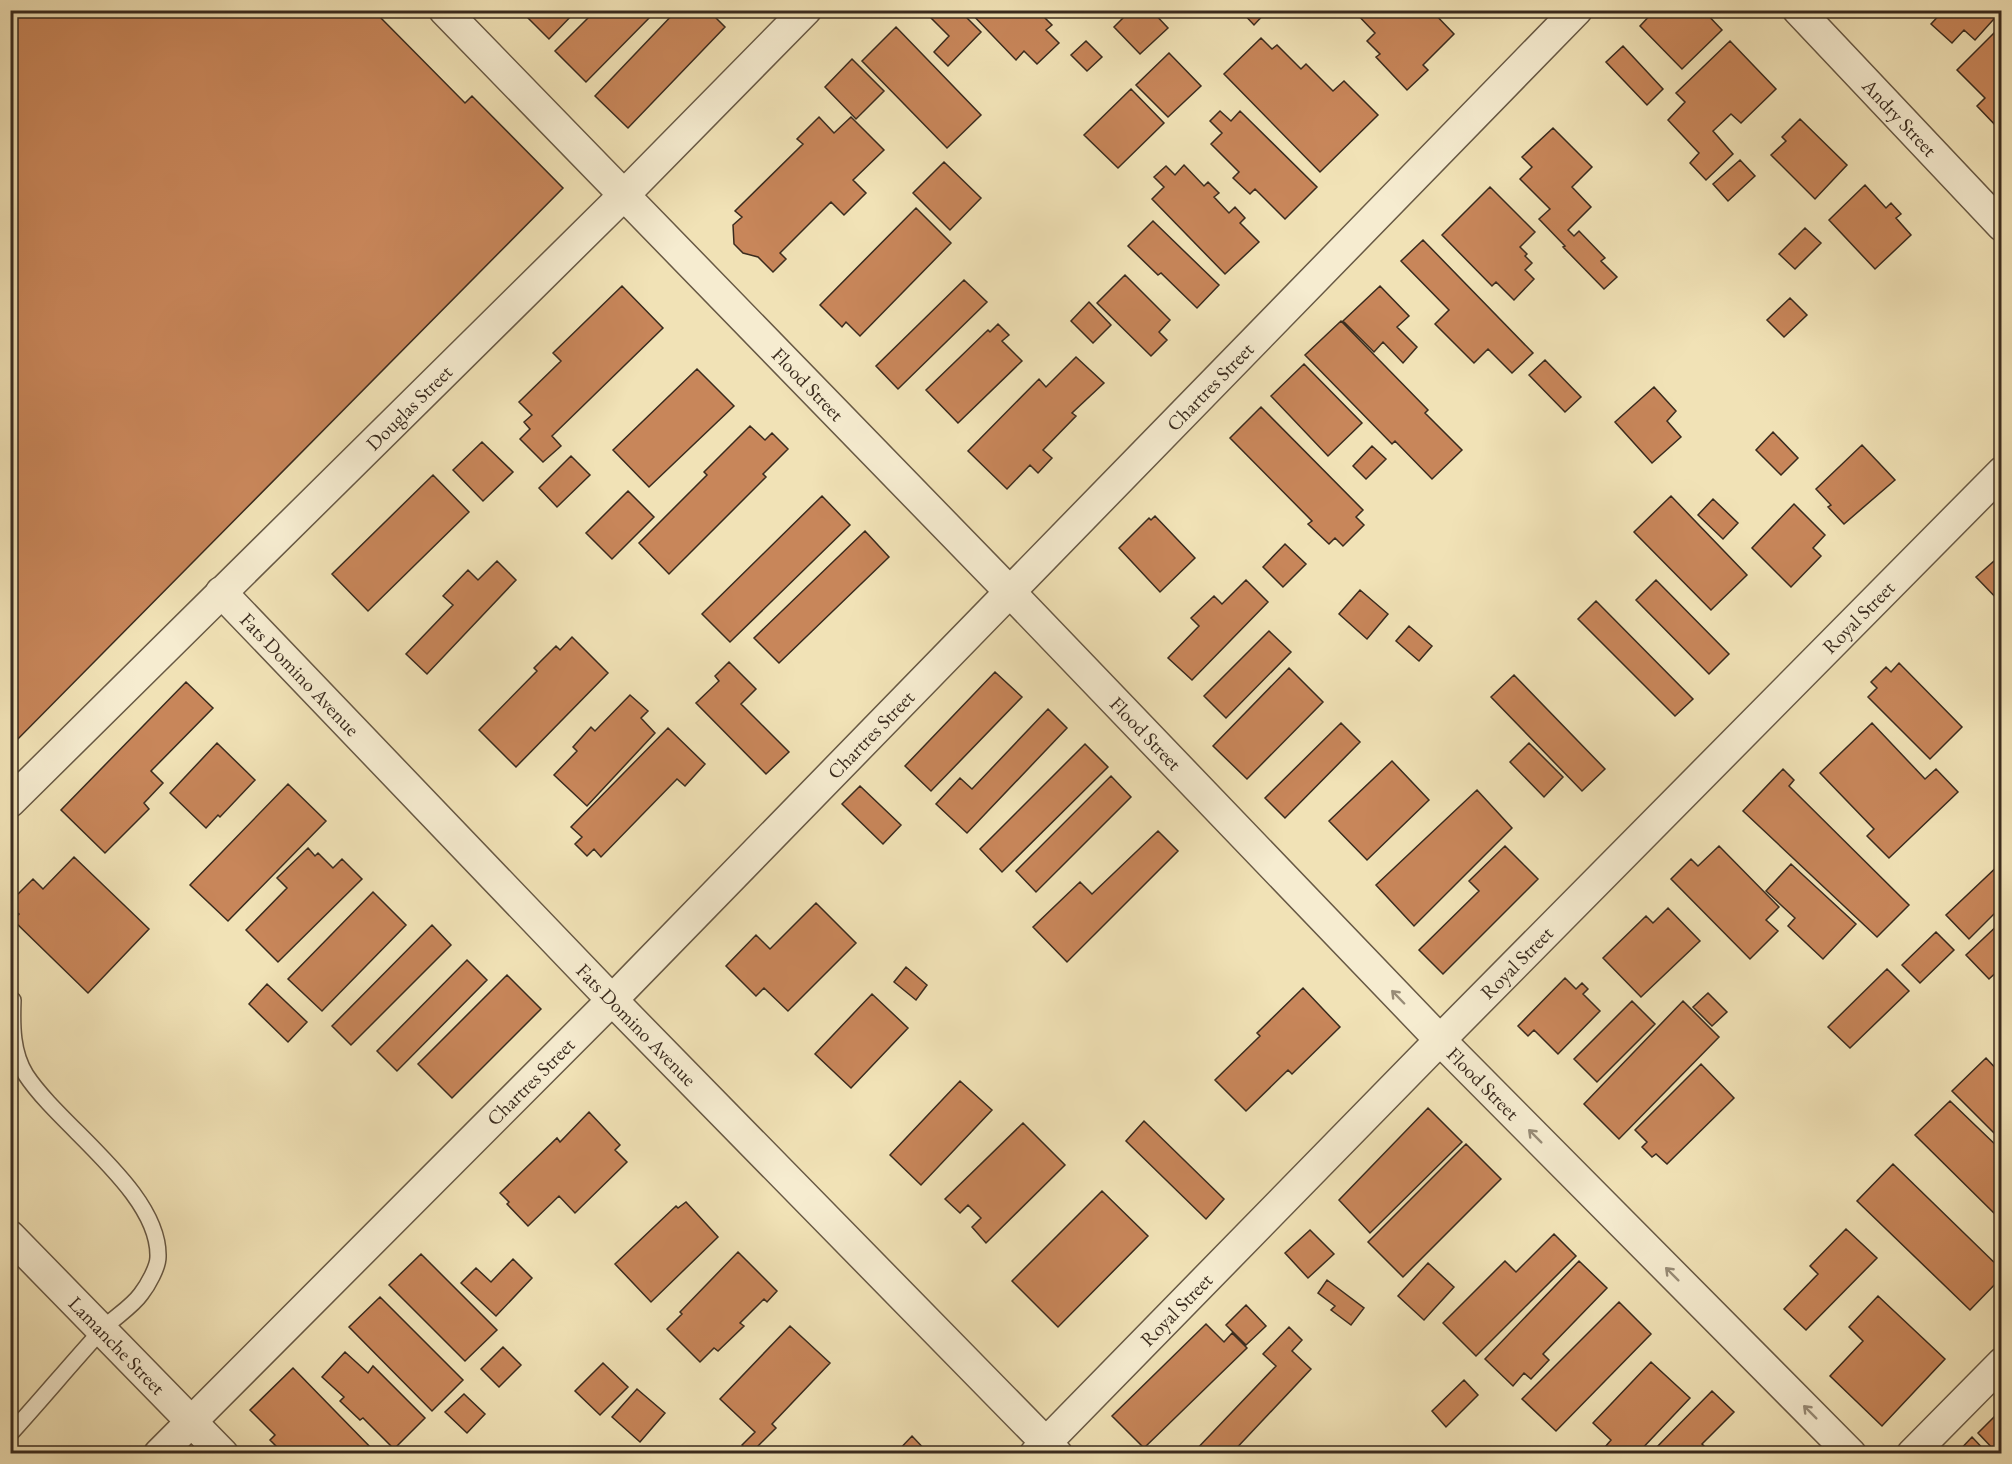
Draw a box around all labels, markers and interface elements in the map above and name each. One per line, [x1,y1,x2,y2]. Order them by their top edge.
street label: Andry Street [1856,72,1943,163]
street label: Chartres Street [1161,336,1260,437]
street label: Flood Street [766,342,850,427]
street label: Douglas Street [360,359,458,456]
street label: Royal Street [1816,574,1901,659]
street label: Fats Domino Avenue [235,607,365,742]
street label: Chartres Street [821,684,920,785]
street label: Flood Street [1104,691,1188,777]
street label: Royal Street [1475,920,1559,1005]
street label: Fats Domino Avenue [571,958,702,1092]
one-way arrow [1391,989,1405,1004]
street label: Chartres Street [481,1031,581,1131]
street label: Flood Street [1441,1041,1526,1126]
one-way arrow [1527,1128,1542,1143]
one-way arrow [1665,1266,1680,1281]
street label: Royal Street [1134,1267,1219,1352]
street label: Lamanche Street [63,1291,171,1401]
one-way arrow [1802,1405,1817,1419]

